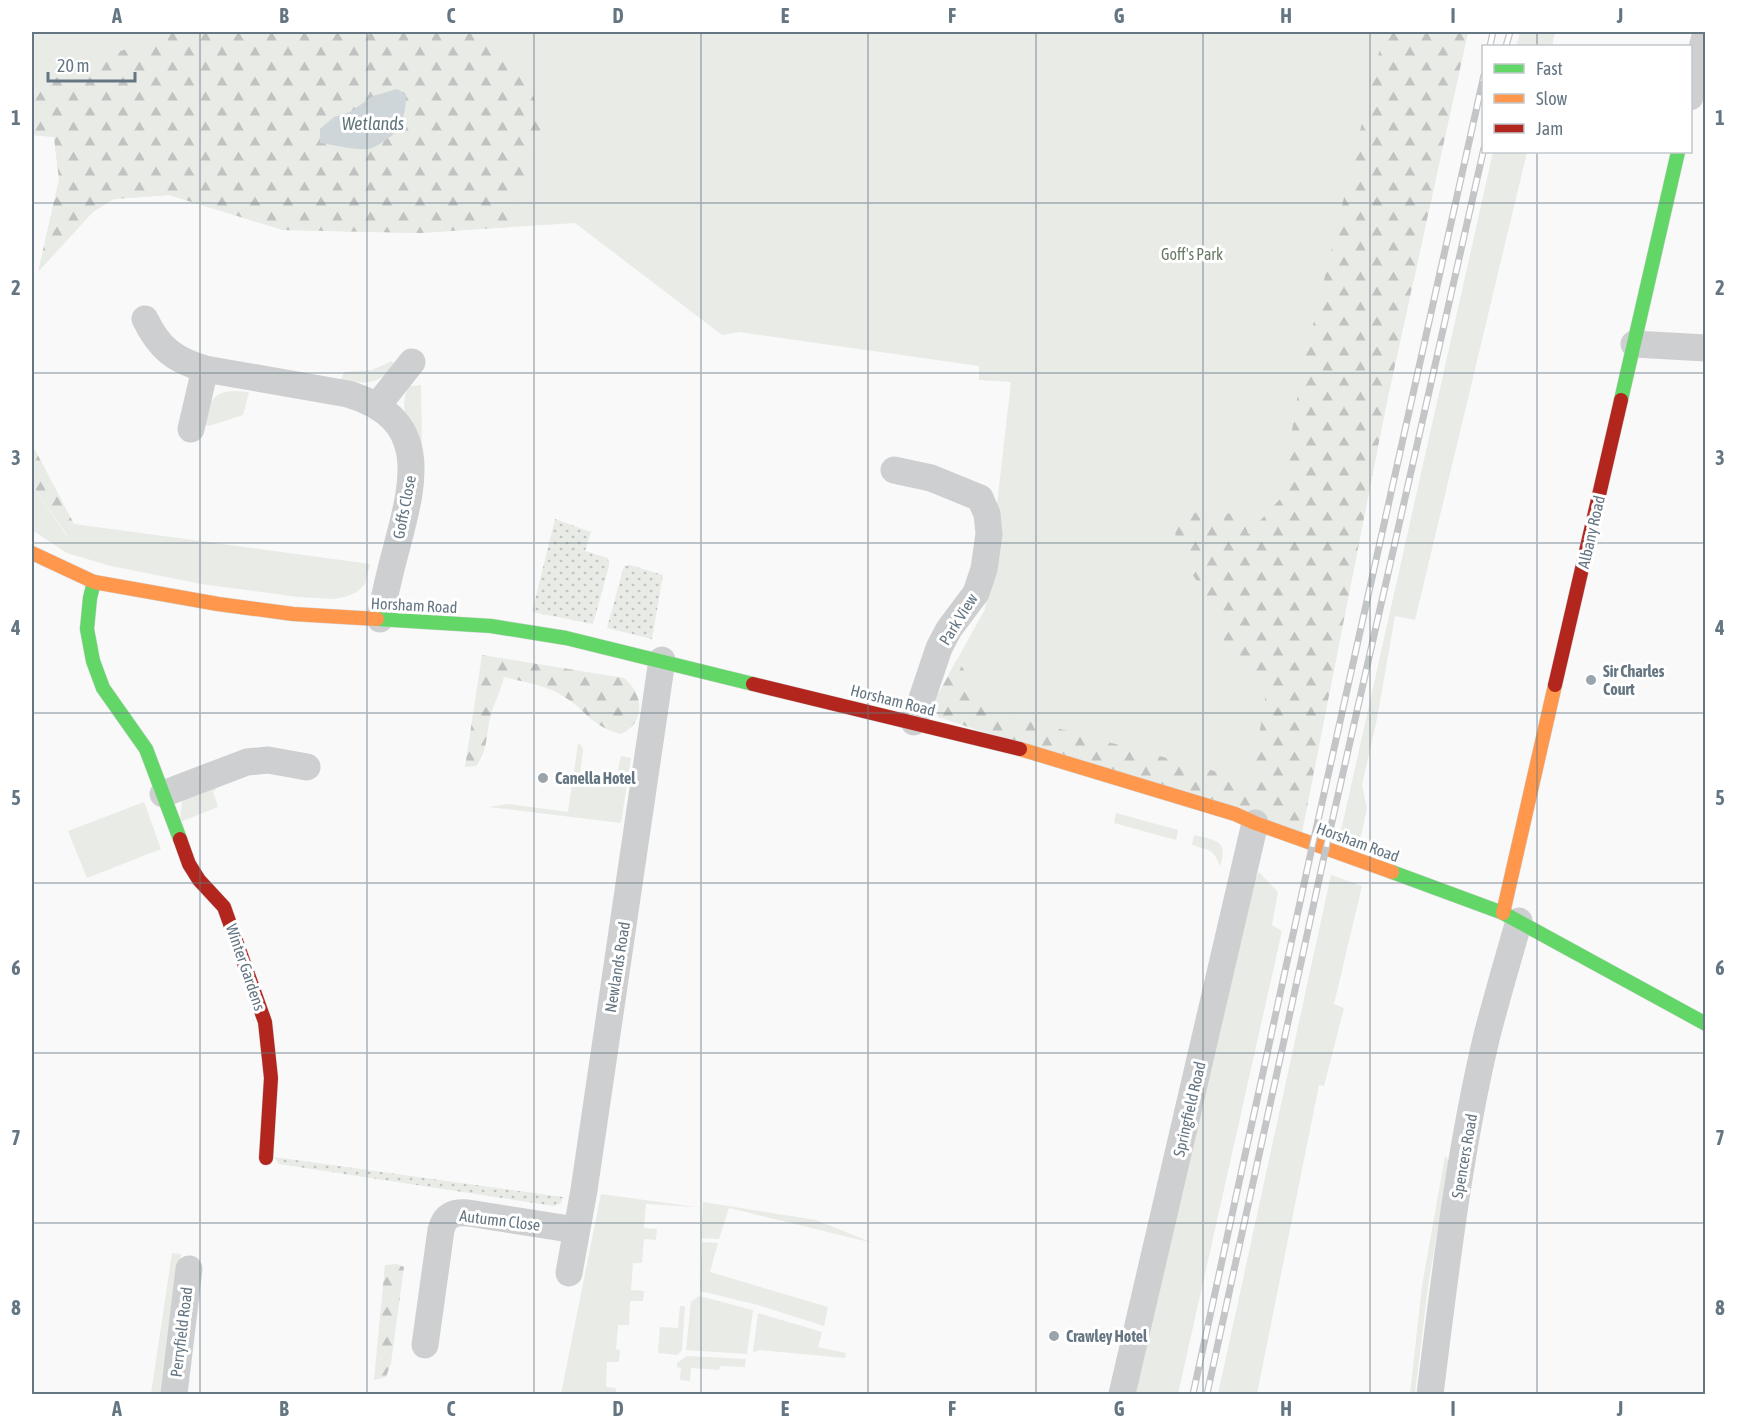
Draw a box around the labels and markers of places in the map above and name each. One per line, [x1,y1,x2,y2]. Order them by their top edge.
place label: Sir Charles Court [1603,662,1665,698]
marker: Sir Charles Court [1584,673,1598,687]
place label: Canella Hotel [555,769,636,787]
marker: Canella Hotel [536,771,550,785]
place label: Crawley Hotel [1066,1327,1148,1345]
marker: Crawley Hotel [1047,1329,1061,1343]

